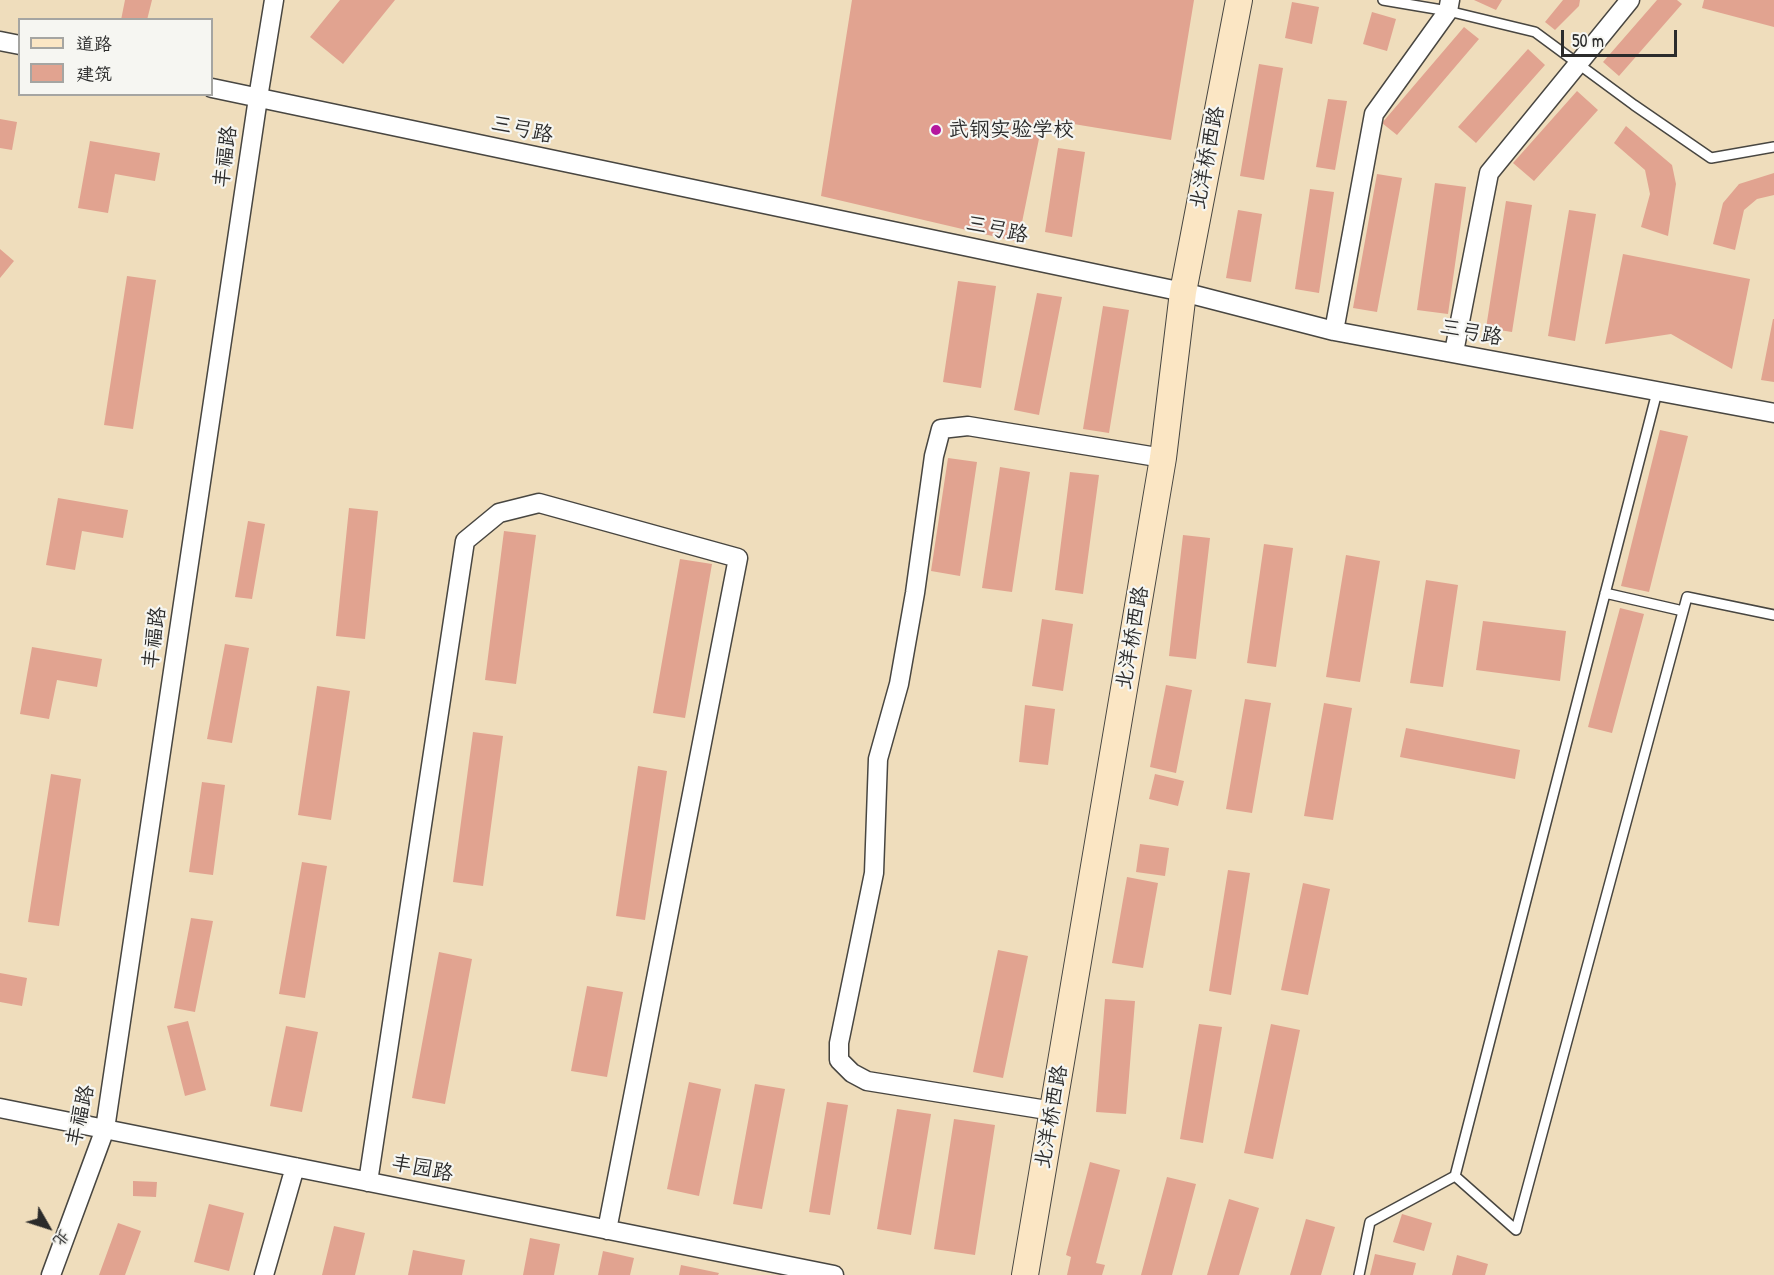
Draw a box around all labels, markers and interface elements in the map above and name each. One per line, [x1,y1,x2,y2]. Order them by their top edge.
legend [18,18,213,96]
scale bar [1564,18,1680,56]
text: 50 m [1572,28,1604,53]
text: 道路 [76,31,112,56]
text: 建筑 [76,61,112,86]
street label: 北洋桥西路 [1186,104,1230,212]
street label: 三弓路 [489,111,555,149]
place label: 武钢实验学校 [948,117,1074,143]
marker: 武钢实验学校 [929,123,943,137]
street label: 丰福路 [209,124,243,190]
street label: 三弓路 [964,211,1030,249]
street label: 三弓路 [1438,315,1504,351]
street label: 北洋桥西路 [1111,584,1155,692]
street label: 丰福路 [138,605,172,671]
street label: 北洋桥西路 [1030,1063,1074,1171]
street label: 丰福路 [62,1082,100,1150]
street label: 丰园路 [389,1151,455,1187]
north arrow [18,1197,78,1257]
text: 北 [48,1225,76,1251]

